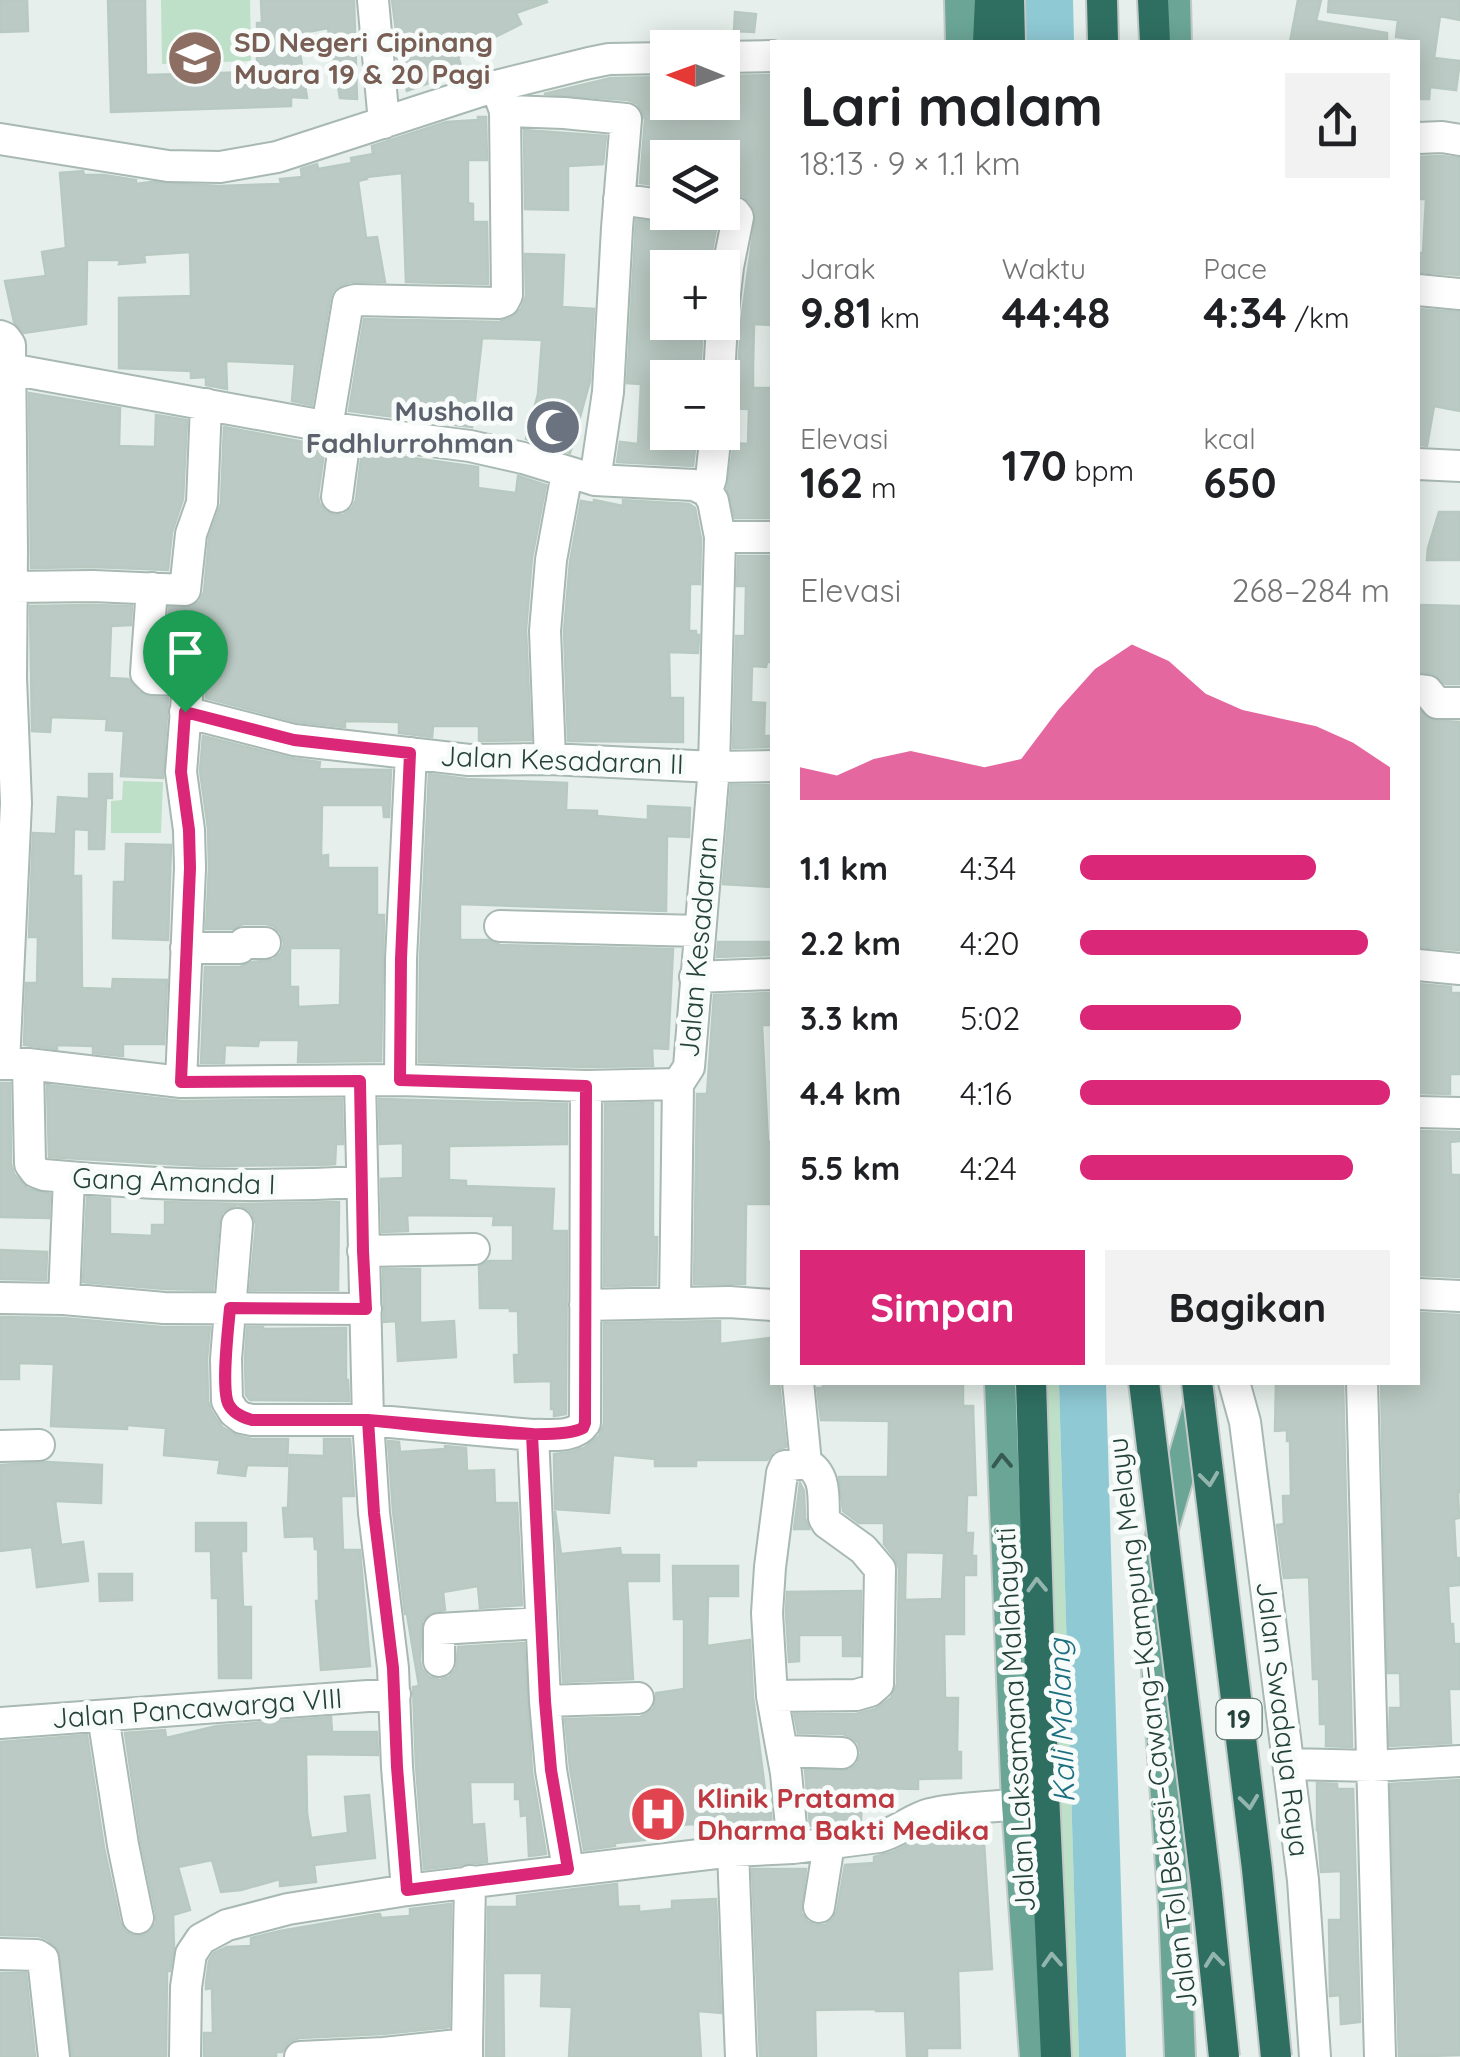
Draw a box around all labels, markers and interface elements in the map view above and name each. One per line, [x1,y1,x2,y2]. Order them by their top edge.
place label: SD Negeri Cipinang Muara 19 & 20 Pagi [234,24,493,91]
school or university icon: SD Negeri Cipinang Muara 19 & 20 Pagi [165,28,225,88]
north arrow [650,30,740,120]
map controls [650,30,740,450]
text: Lari malam [800,71,1103,140]
button: share [1285,73,1390,178]
button: layers [650,140,740,230]
text: 18:13 · 9 × 1.1 km [800,143,1021,183]
button: + [650,250,740,340]
text: Jarak [800,251,875,286]
text: Waktu [1002,251,1086,286]
text: Pace [1203,251,1267,286]
text: 9.81 [800,286,872,339]
text: 44:48 [1002,286,1110,339]
text: 4:34 [1203,286,1287,339]
text: km [872,300,920,335]
text: /km [1287,300,1350,335]
button: − [650,360,740,450]
place label: Musholla Fadhlurrohman [306,393,514,460]
mosque icon: Musholla Fadhlurrohman [523,397,583,457]
text: Elevasi [800,421,889,456]
text: kcal [1203,421,1256,456]
text: 170 [1002,439,1067,492]
text: bpm [1067,453,1134,488]
text: 162 [800,456,863,509]
text: 650 [1203,456,1277,509]
text: m [863,470,897,505]
text: Elevasi [800,570,901,610]
text: 268–284 m [1232,570,1390,610]
pin [143,610,228,713]
icon: arrive [158,625,213,680]
street label: Jalan Kesadaran II [440,738,684,781]
street label: Jalan Kesadaran [670,835,725,1059]
text: 1.1 km [800,848,888,888]
text: 4:34 [960,848,1016,888]
text: 2.2 km [800,923,901,963]
text: 4:20 [960,923,1020,963]
text: 3.3 km [800,998,899,1038]
text: 5:02 [960,998,1020,1038]
text: 4.4 km [800,1073,901,1113]
text: 4:16 [960,1073,1012,1113]
text: 5.5 km [800,1148,900,1188]
text: 4:24 [960,1148,1017,1188]
street label: Gang Amanda I [72,1159,276,1202]
button: Simpan [800,1250,1085,1365]
button: Bagikan [1105,1250,1390,1365]
street label: Jalan Tol Bekasi–Cawang–Kampung Melayu [1099,1436,1204,2011]
one-way arrow [992,1453,1013,1469]
one-way arrow [1197,1471,1218,1488]
street label: Jalan Laksamana Malahayati [987,1527,1042,1913]
one-way arrow [1026,1576,1047,1592]
street label: Jalan Swadaya Raya [1249,1579,1318,1859]
water label: Kali Malang [1039,1636,1083,1804]
street label: Jalan Pancawarga VIII [50,1680,343,1735]
road number: 19 [1216,1699,1262,1739]
place label: Klinik Pratama Dharma Bakti Medika [697,1780,989,1847]
hospital icon: Klinik Pratama Dharma Bakti Medika [628,1784,688,1844]
one-way arrow [1238,1794,1259,1810]
one-way arrow [1042,1951,1063,1967]
one-way arrow [1203,1952,1225,1968]

